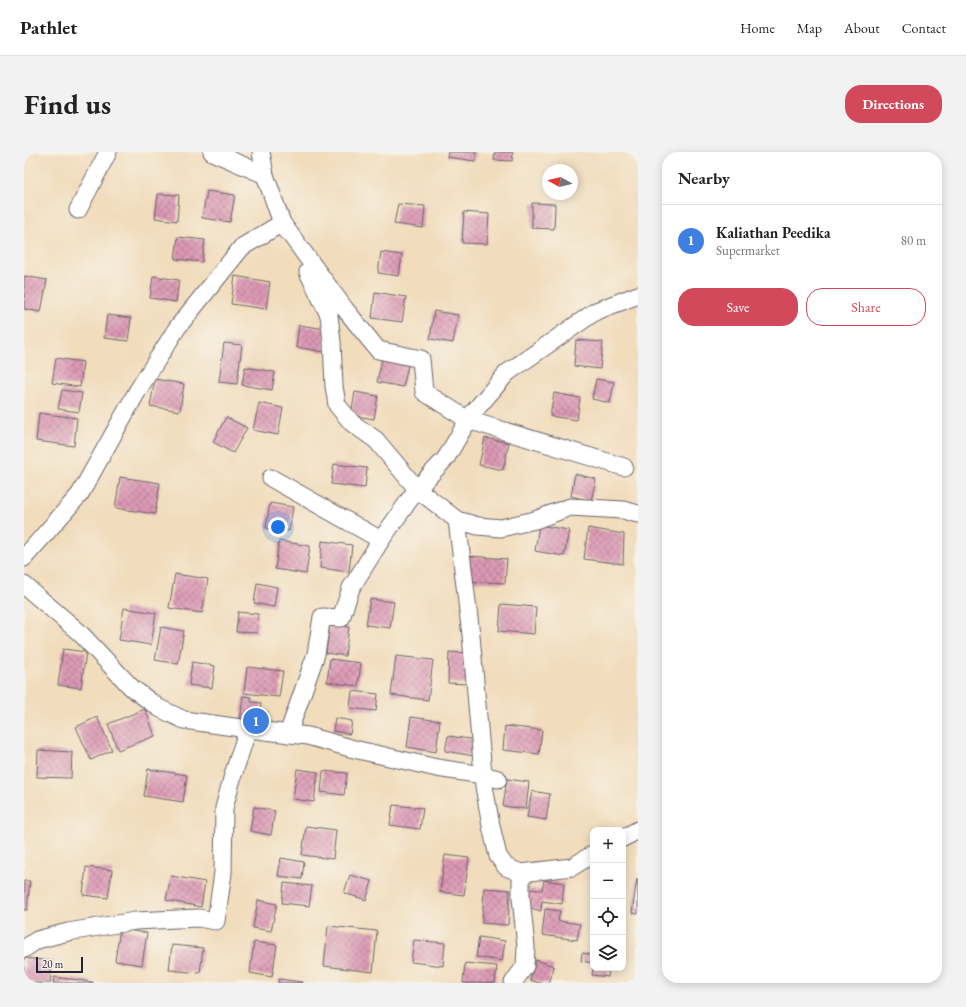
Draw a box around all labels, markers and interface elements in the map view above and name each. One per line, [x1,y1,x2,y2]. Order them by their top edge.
text: Pathlet [20,15,77,40]
text: Home [740,19,775,37]
text: Map [797,19,822,37]
text: About [844,19,880,37]
text: Contact [902,19,946,37]
button: Directions [845,85,942,123]
text: Find us [24,86,111,122]
north arrow [542,164,578,200]
text: Nearby [678,167,730,189]
text: Kaliathan Peedika [716,223,831,242]
text: 1 [688,232,694,249]
text: 80 m [901,232,926,249]
text: Supermarket [716,242,780,259]
button: Save [678,288,798,326]
button: Share [806,288,926,326]
your location [268,517,288,537]
pin: 1 [243,706,269,736]
map controls [590,827,626,971]
button: + [590,827,626,863]
button: − [590,863,626,899]
button: locate [590,899,626,935]
button: layers [590,935,626,971]
scale bar [36,955,83,974]
text: 20 m [42,957,63,971]

